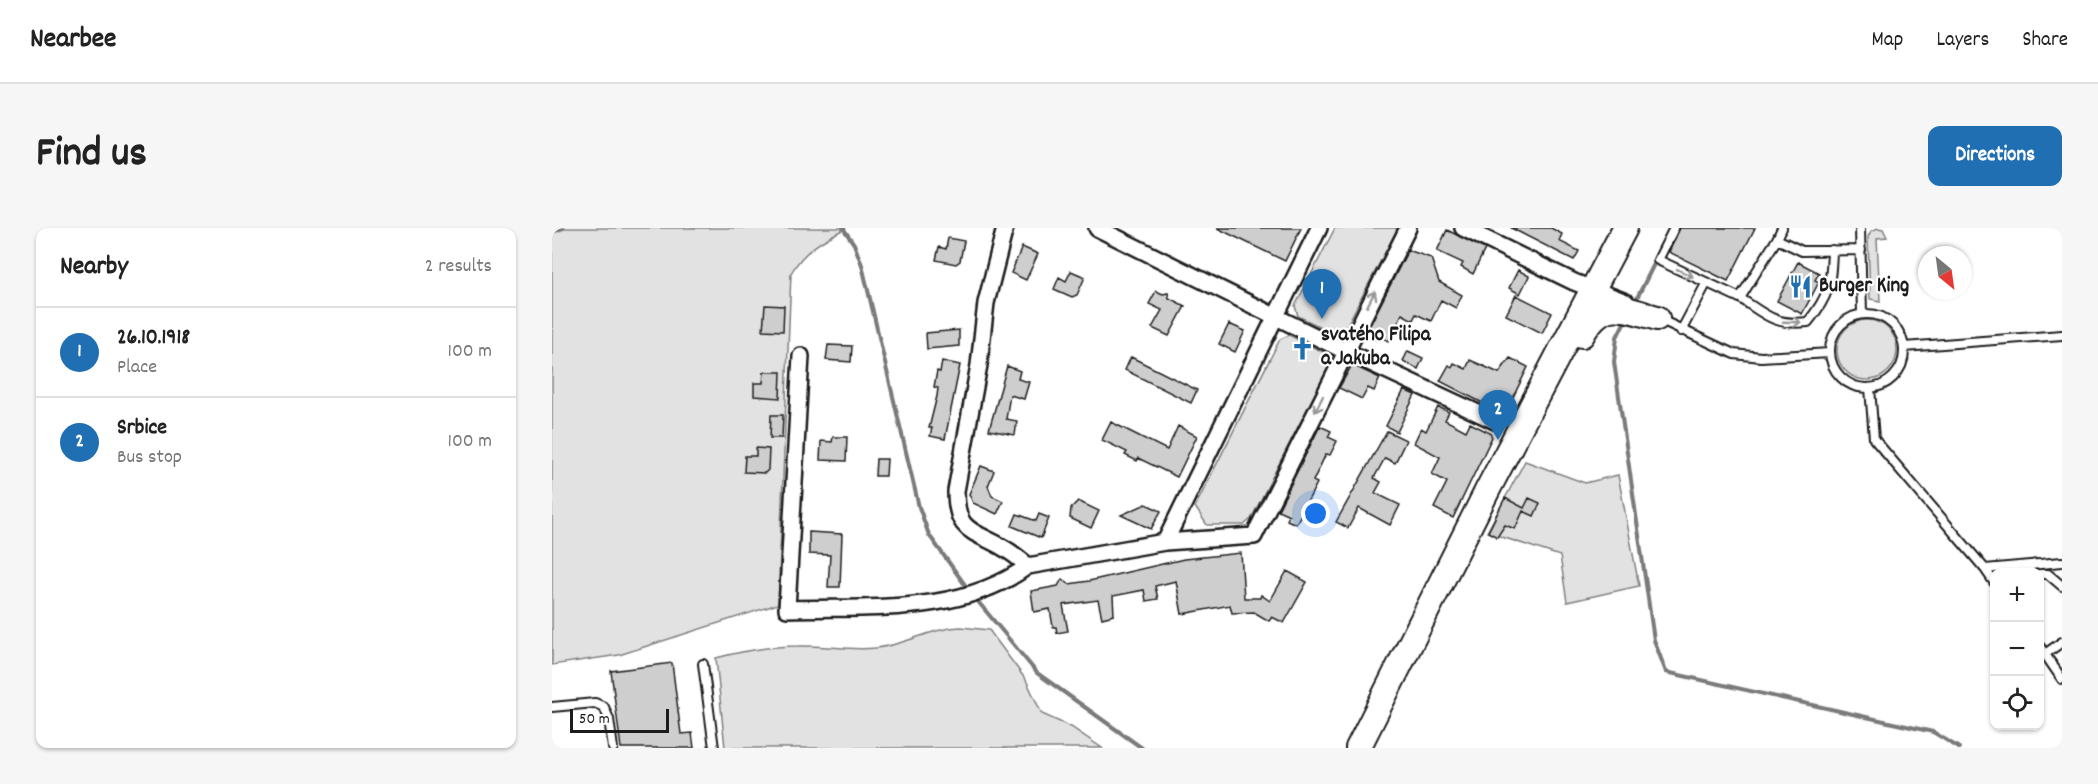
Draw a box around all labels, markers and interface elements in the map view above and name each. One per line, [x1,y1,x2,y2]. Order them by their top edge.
text: Nearbee [30,21,116,61]
text: Map [1872,26,1903,56]
text: Layers [1936,26,1989,56]
text: Share [2022,26,2068,56]
text: Find us [36,126,147,186]
button: Directions [1928,126,2062,186]
north arrow [1918,246,1972,300]
text: Nearby [60,249,128,286]
text: 2 results [425,253,492,281]
one-way arrow [1676,268,1694,280]
pin: 1 [1302,270,1342,319]
place label: Burger King [1819,272,1909,302]
restaurant icon: Burger King [1788,274,1814,300]
one-way arrow [1366,291,1378,309]
one-way arrow [1782,316,1801,328]
place label: svatého Filipa a Jakuba [1321,321,1432,375]
text: 26.10.1918 [117,323,190,354]
church icon: svatého Filipa a Jakuba [1290,335,1316,361]
text: 1 [77,338,82,366]
text: 100 m [448,338,492,366]
text: Place [117,354,157,382]
pin: 2 [1478,390,1518,440]
one-way arrow [1313,395,1325,412]
text: Srbice [117,413,167,444]
text: 2 [75,428,84,456]
text: 100 m [448,428,492,456]
text: Bus stop [117,444,182,472]
your location [1301,499,1330,528]
map controls [1990,568,2044,730]
button: + [1990,568,2044,622]
button: − [1990,622,2044,676]
button: locate [1990,676,2044,730]
scale bar [570,706,669,733]
text: 50 m [579,708,610,731]

